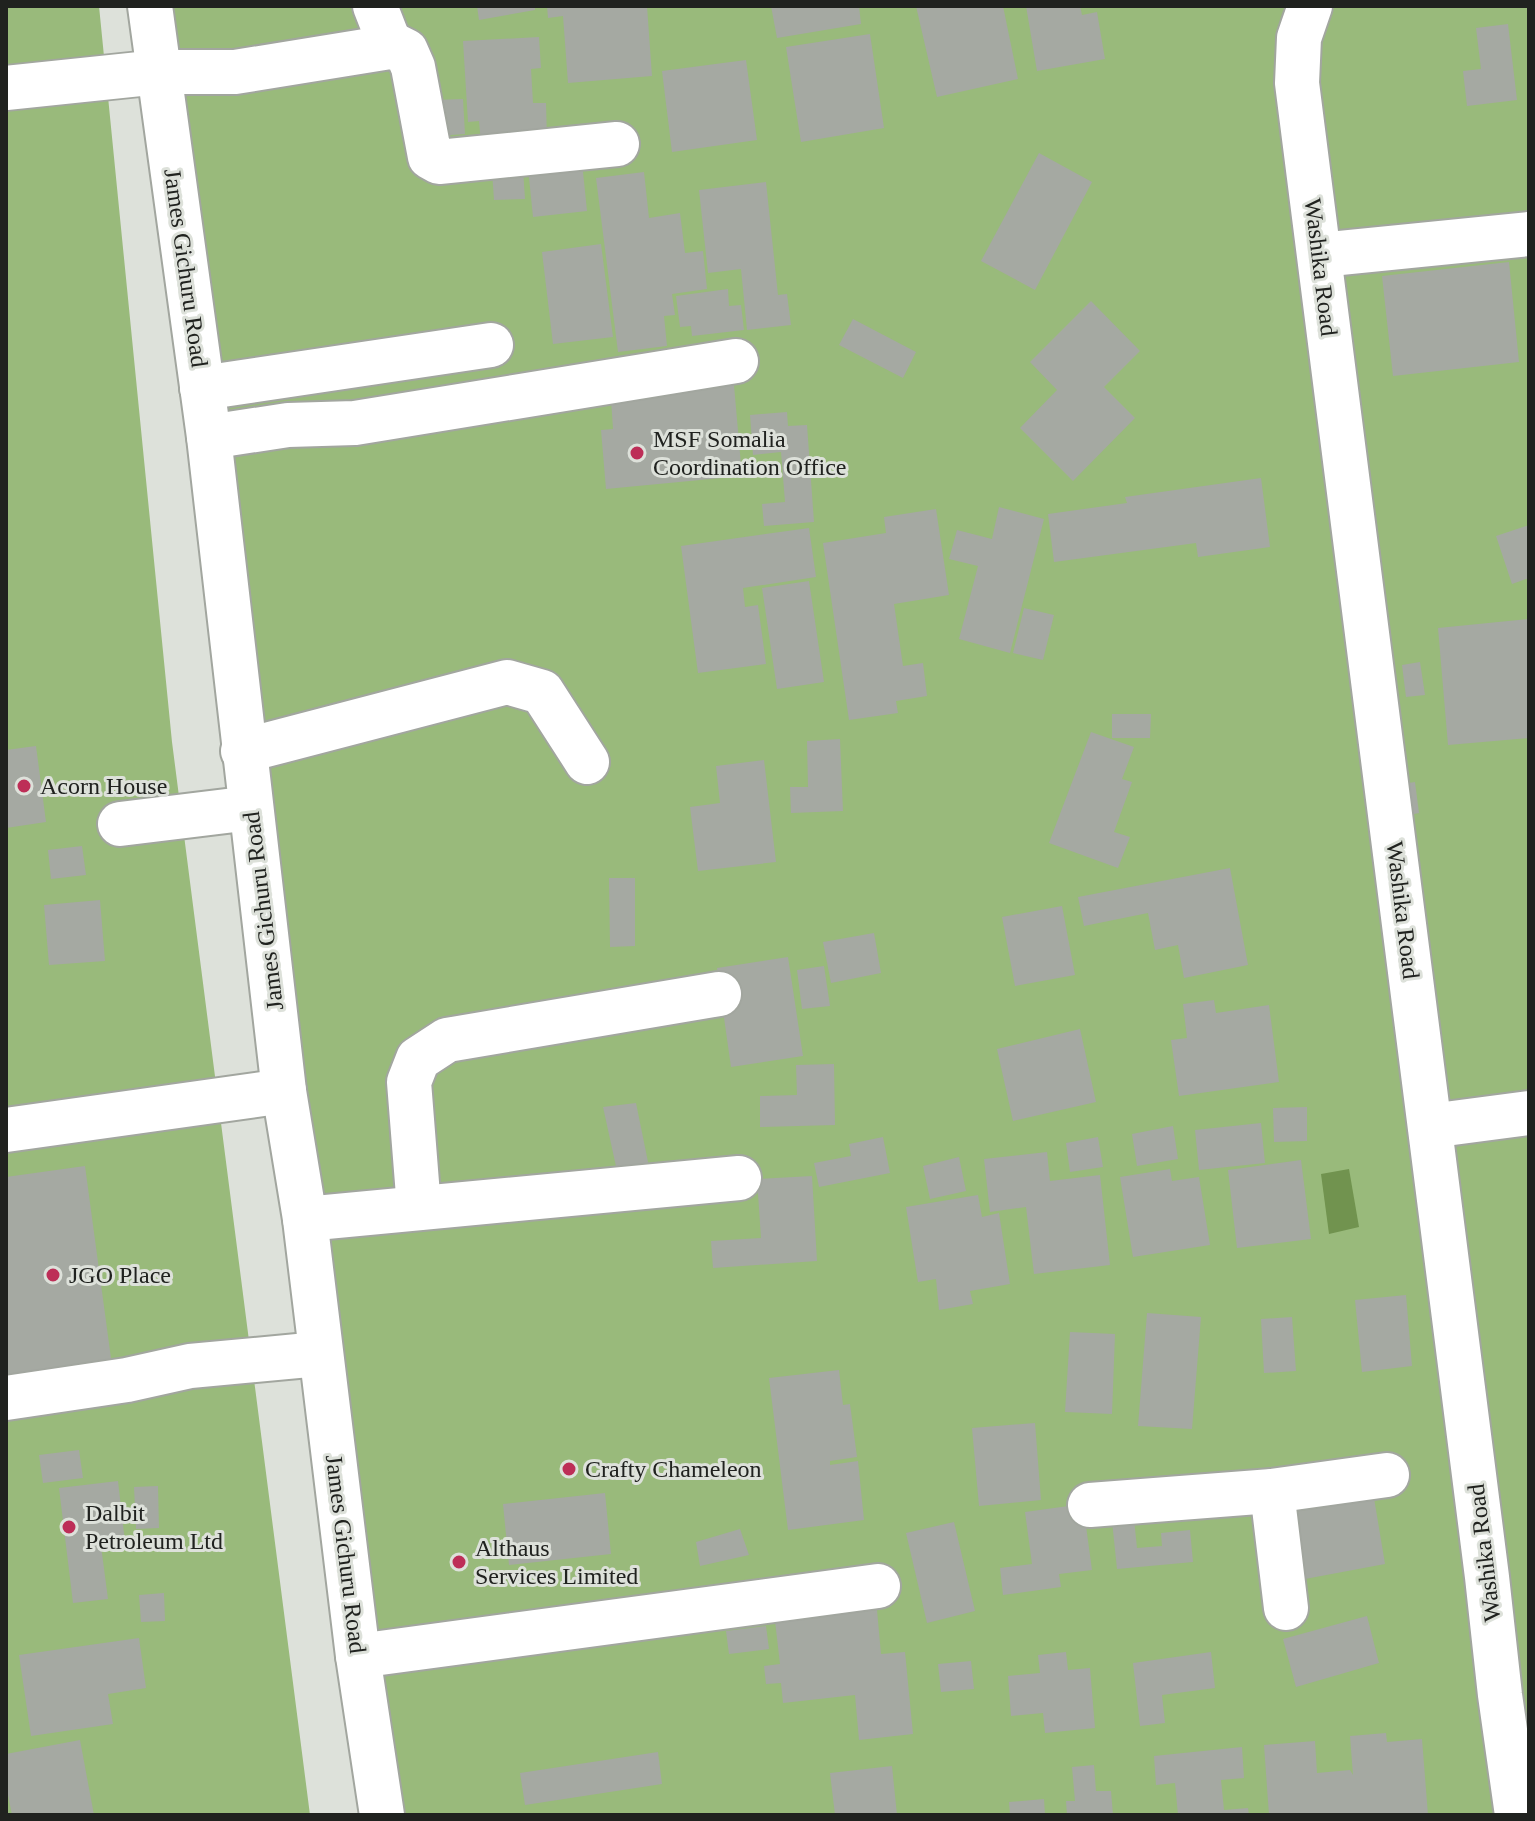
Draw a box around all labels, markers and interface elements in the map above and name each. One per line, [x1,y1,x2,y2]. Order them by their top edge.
street label: James Gichuru Road [159,167,213,369]
street label: Washika Road [1300,197,1342,337]
place label: MSF Somalia Coordination Office [653,426,847,480]
marker: MSF Somalia Coordination Office [628,444,646,462]
place label: Acorn House [40,773,167,799]
marker: Acorn House [15,777,33,795]
street label: James Gichuru Road [238,810,288,1012]
street label: Washika Road [1382,840,1424,980]
place label: JGO Place [69,1262,171,1288]
marker: JGO Place [44,1266,62,1284]
street label: James Gichuru Road [321,1453,371,1655]
place label: Crafty Chameleon [585,1456,762,1482]
marker: Crafty Chameleon [560,1460,578,1478]
street label: Washika Road [1463,1483,1505,1623]
place label: Dalbit Petroleum Ltd [85,1500,223,1554]
marker: Dalbit Petroleum Ltd [60,1518,78,1536]
place label: Althaus Services Limited [475,1535,638,1589]
marker: Althaus Services Limited [450,1553,468,1571]

